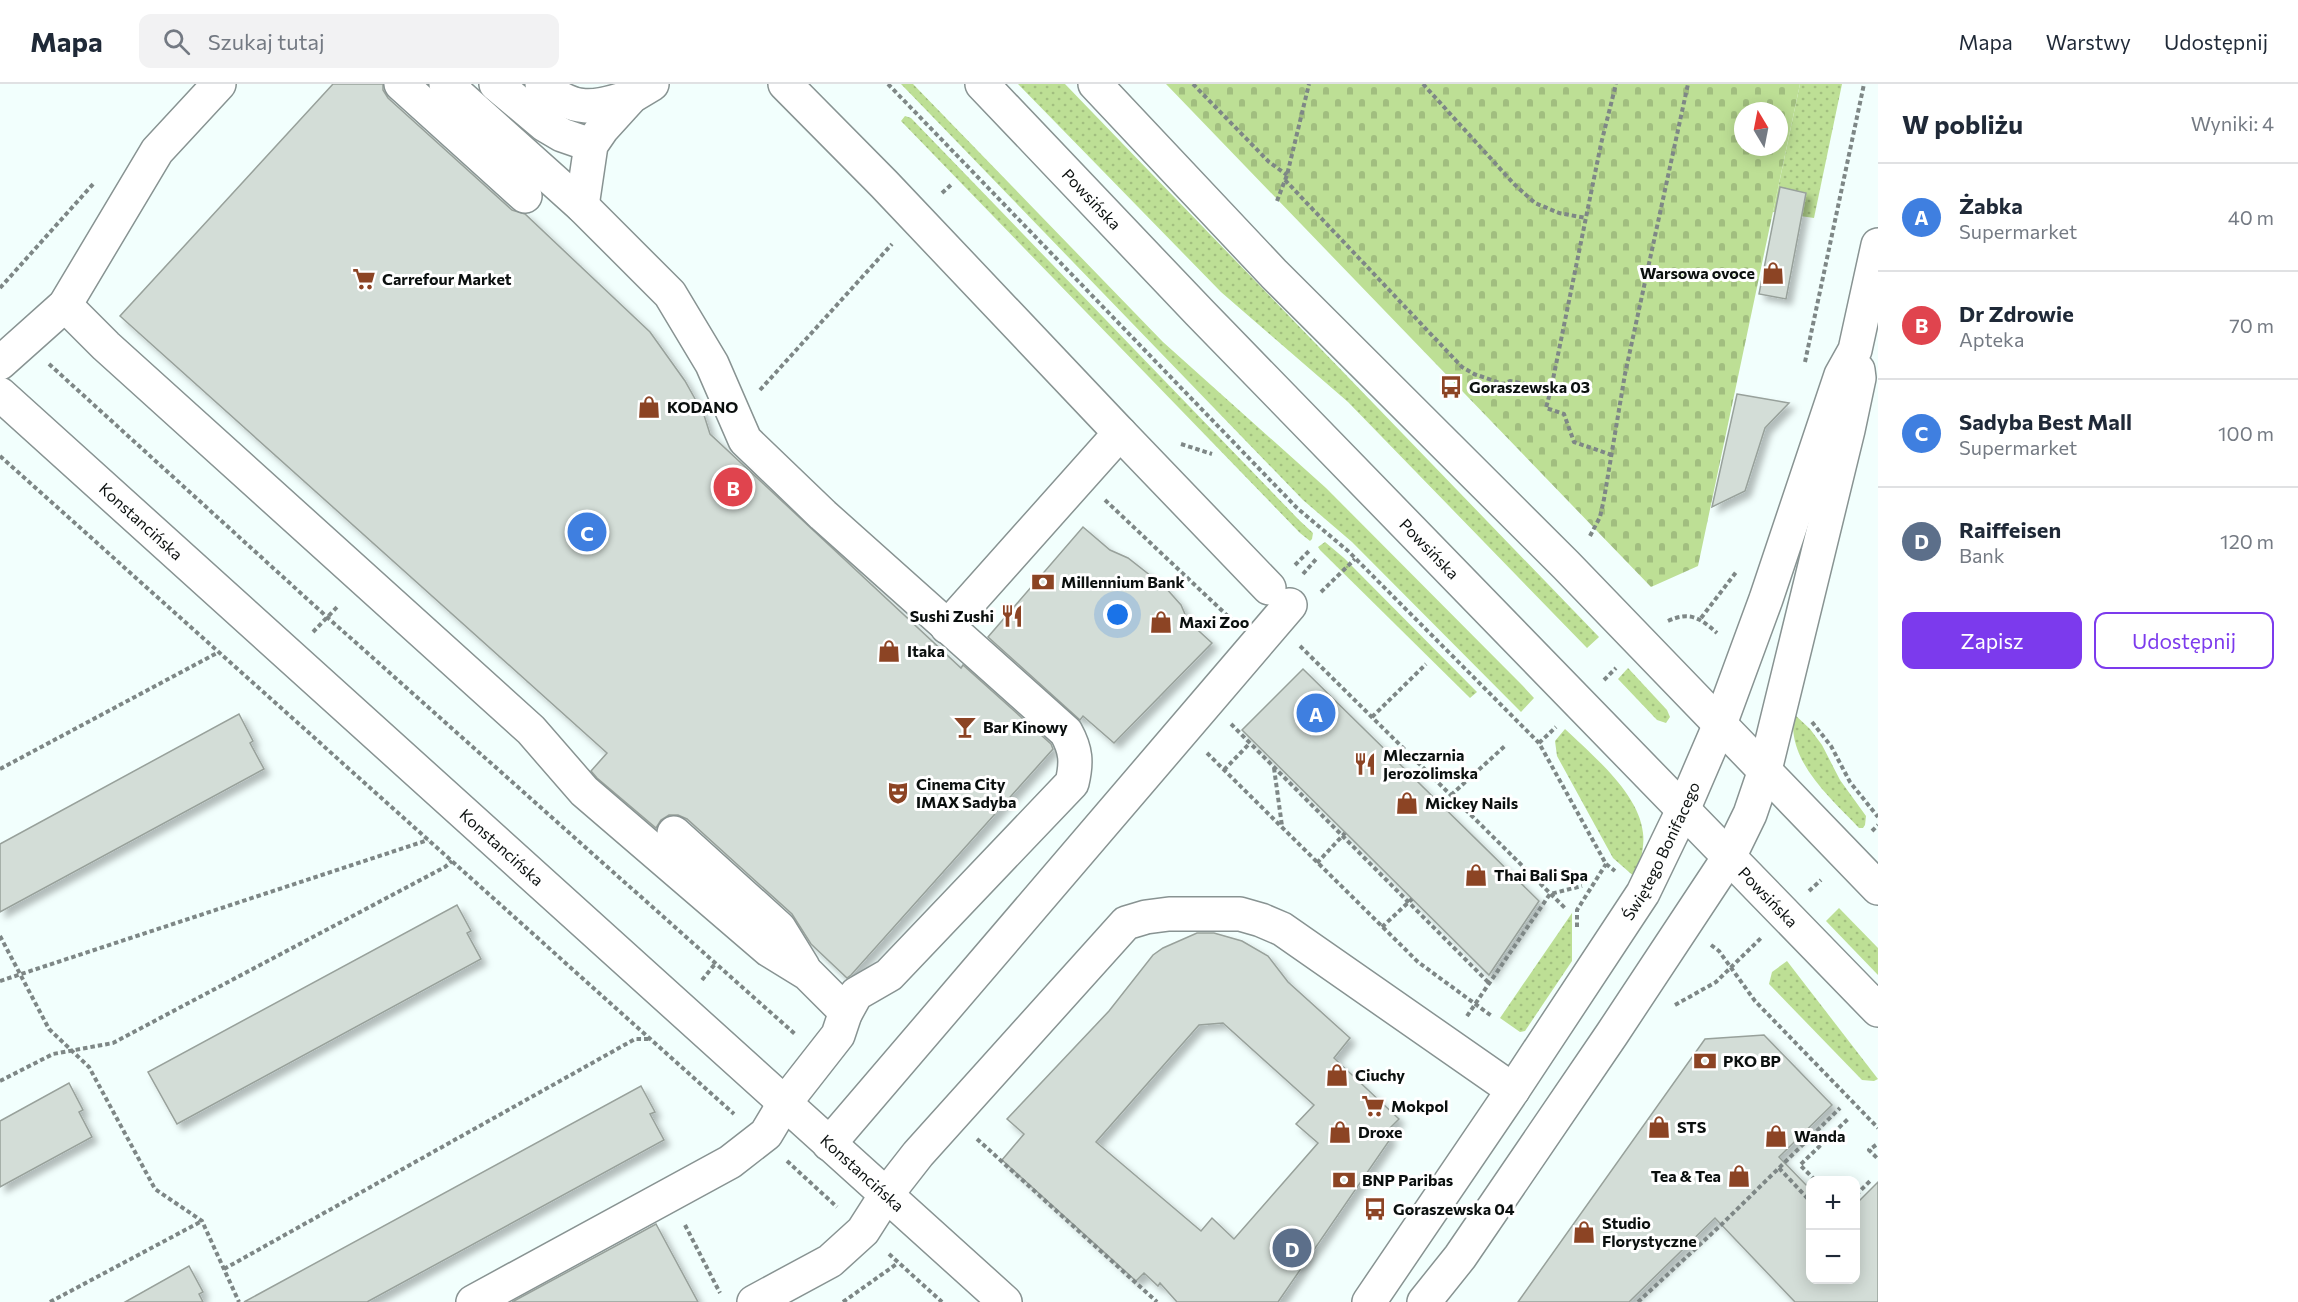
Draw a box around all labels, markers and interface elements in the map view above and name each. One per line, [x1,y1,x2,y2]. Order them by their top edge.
search box [139,14,559,68]
text: Mapa [30,24,103,58]
icon: search [160,25,193,58]
text: Szukaj tutaj [208,28,325,55]
text: Mapa [1959,29,2013,54]
text: Warstwy [2046,29,2131,54]
text: Udostępnij [2164,29,2268,54]
north arrow [1734,102,1788,156]
text: W pobliżu [1902,108,2023,139]
text: Wyniki: 4 [2191,111,2274,135]
street label: Powsińska [1059,164,1125,233]
text: Żabka [1959,192,2023,219]
text: A [1914,205,1929,229]
text: 40 m [2228,205,2274,229]
text: Supermarket [1959,219,2077,243]
shop icon: Warsowa ovoce [1760,260,1786,286]
place label: Warsowa ovoce [1640,263,1755,282]
supermarket icon: Carrefour Market [351,266,377,292]
place label: Carrefour Market [382,269,512,288]
text: Dr Zdrowie [1959,300,2074,327]
text: B [1915,313,1928,337]
text: 70 m [2229,313,2274,337]
text: Apteka [1959,327,2024,351]
bus stop icon: Goraszewska 03 [1438,374,1464,400]
place label: Goraszewska 03 [1469,377,1590,396]
shop icon: KODANO [636,394,662,420]
place label: KODANO [667,397,738,416]
text: Sadyba Best Mall [1959,408,2132,435]
text: C [1915,421,1928,445]
text: 100 m [2218,421,2274,445]
text: Supermarket [1959,435,2077,459]
pin: B [714,464,752,510]
street label: Konstancińska [96,478,187,564]
pin: C [568,510,606,554]
street label: Powsińska [1396,514,1463,582]
text: Raiffeisen [1959,516,2061,543]
text: D [1914,529,1929,553]
text: 120 m [2220,529,2274,553]
text: Bank [1959,543,2005,567]
bank icon: Millennium Bank [1030,569,1056,595]
place label: Millennium Bank [1061,572,1185,591]
your location [1103,600,1132,629]
restaurant icon: Sushi Zushi [999,603,1025,629]
place label: Sushi Zushi [910,606,994,625]
shop icon: Maxi Zoo [1148,609,1174,635]
place label: Maxi Zoo [1179,612,1250,631]
button: Zapisz [1902,612,2082,669]
button: Udostępnij [2094,612,2274,669]
shop icon: Itaka [876,638,902,664]
place label: Itaka [907,641,945,660]
pin: A [1296,690,1336,736]
bar icon: Bar Kinowy [952,714,978,740]
place label: Bar Kinowy [983,717,1068,736]
place label: Mleczarnia Jerozolimska [1383,745,1478,782]
restaurant icon: Mleczarnia Jerozolimska [1352,751,1378,777]
place label: Cinema City IMAX Sadyba [916,774,1016,811]
street label: Świętego Bonifacego [1618,779,1703,923]
theatre icon: Cinema City IMAX Sadyba [885,780,911,806]
shop icon: Mickey Nails [1394,790,1420,816]
place label: Mickey Nails [1425,793,1518,812]
street label: Konstancińska [456,804,548,889]
shop icon: Thai Bali Spa [1463,862,1489,888]
street label: Powsińska [1735,863,1802,931]
place label: Thai Bali Spa [1494,865,1588,884]
bank icon: PKO BP [1692,1048,1718,1074]
place label: PKO BP [1723,1051,1781,1070]
shop icon: Ciuchy [1324,1062,1350,1088]
place label: Ciuchy [1355,1065,1405,1084]
supermarket icon: Mokpol [1360,1093,1386,1119]
place label: Mokpol [1391,1096,1448,1115]
shop icon: STS [1646,1114,1672,1140]
place label: STS [1677,1117,1707,1136]
shop icon: Droxe [1327,1119,1353,1145]
place label: Droxe [1358,1122,1402,1141]
shop icon: Wanda [1763,1123,1789,1149]
place label: Wanda [1794,1126,1845,1145]
street label: Konstancińska [817,1130,908,1215]
shop icon: Tea & Tea [1726,1163,1752,1189]
place label: Tea & Tea [1651,1166,1721,1185]
bank icon: BNP Paribas [1331,1167,1357,1193]
place label: BNP Paribas [1362,1170,1453,1189]
map controls [1806,1176,1860,1284]
button: + [1806,1176,1860,1230]
bus stop icon: Goraszewska 04 [1362,1196,1388,1222]
place label: Goraszewska 04 [1393,1199,1515,1218]
place label: Studio Florystyczne [1602,1213,1697,1250]
shop icon: Studio Florystyczne [1571,1219,1597,1245]
pin: D [1272,1226,1312,1270]
button: − [1806,1230,1860,1284]

